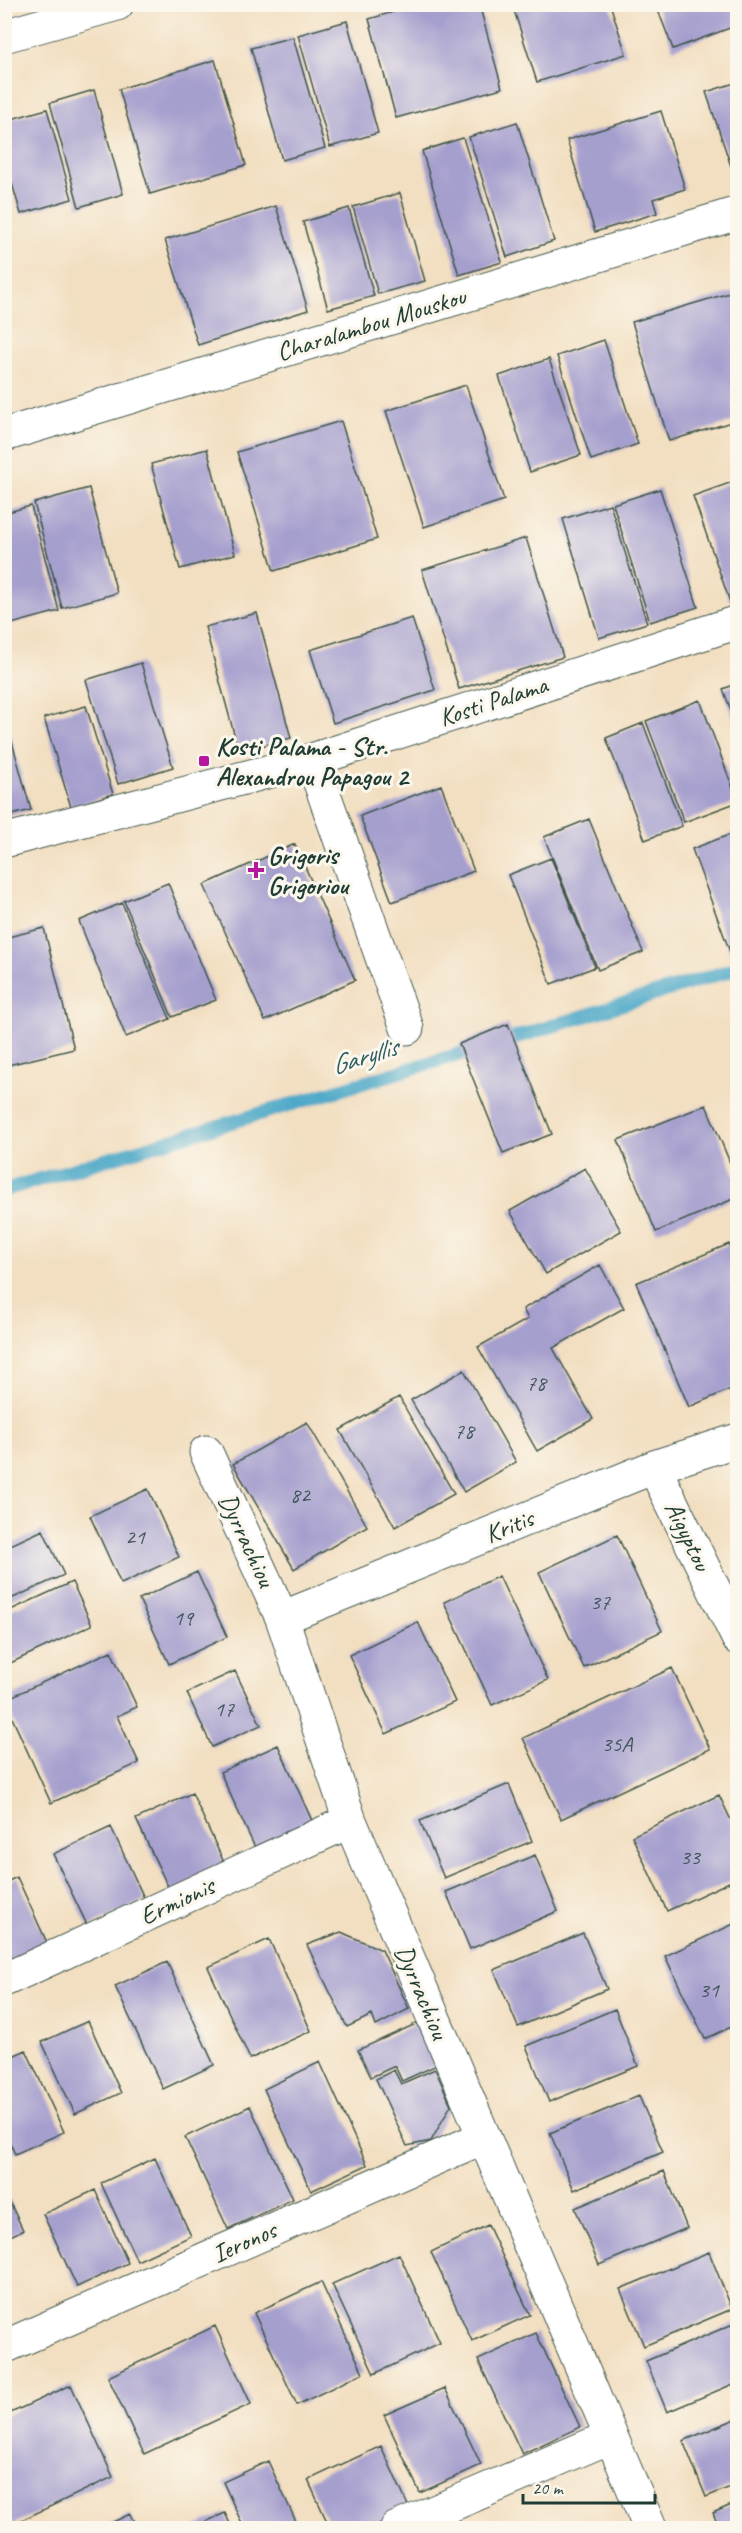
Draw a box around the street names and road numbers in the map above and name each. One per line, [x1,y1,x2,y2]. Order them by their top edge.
street label: Charalambou Mouskou [272,279,471,368]
street label: Kosti Palama [435,668,553,734]
street label: Dyrrachiou [211,1488,283,1593]
street label: Aigyptou [657,1496,719,1577]
street label: Kritis [480,1501,540,1551]
street label: Ermionis [134,1869,221,1933]
street label: Dyrrachiou [387,1940,457,2045]
street label: Ieronos [207,2212,283,2271]

